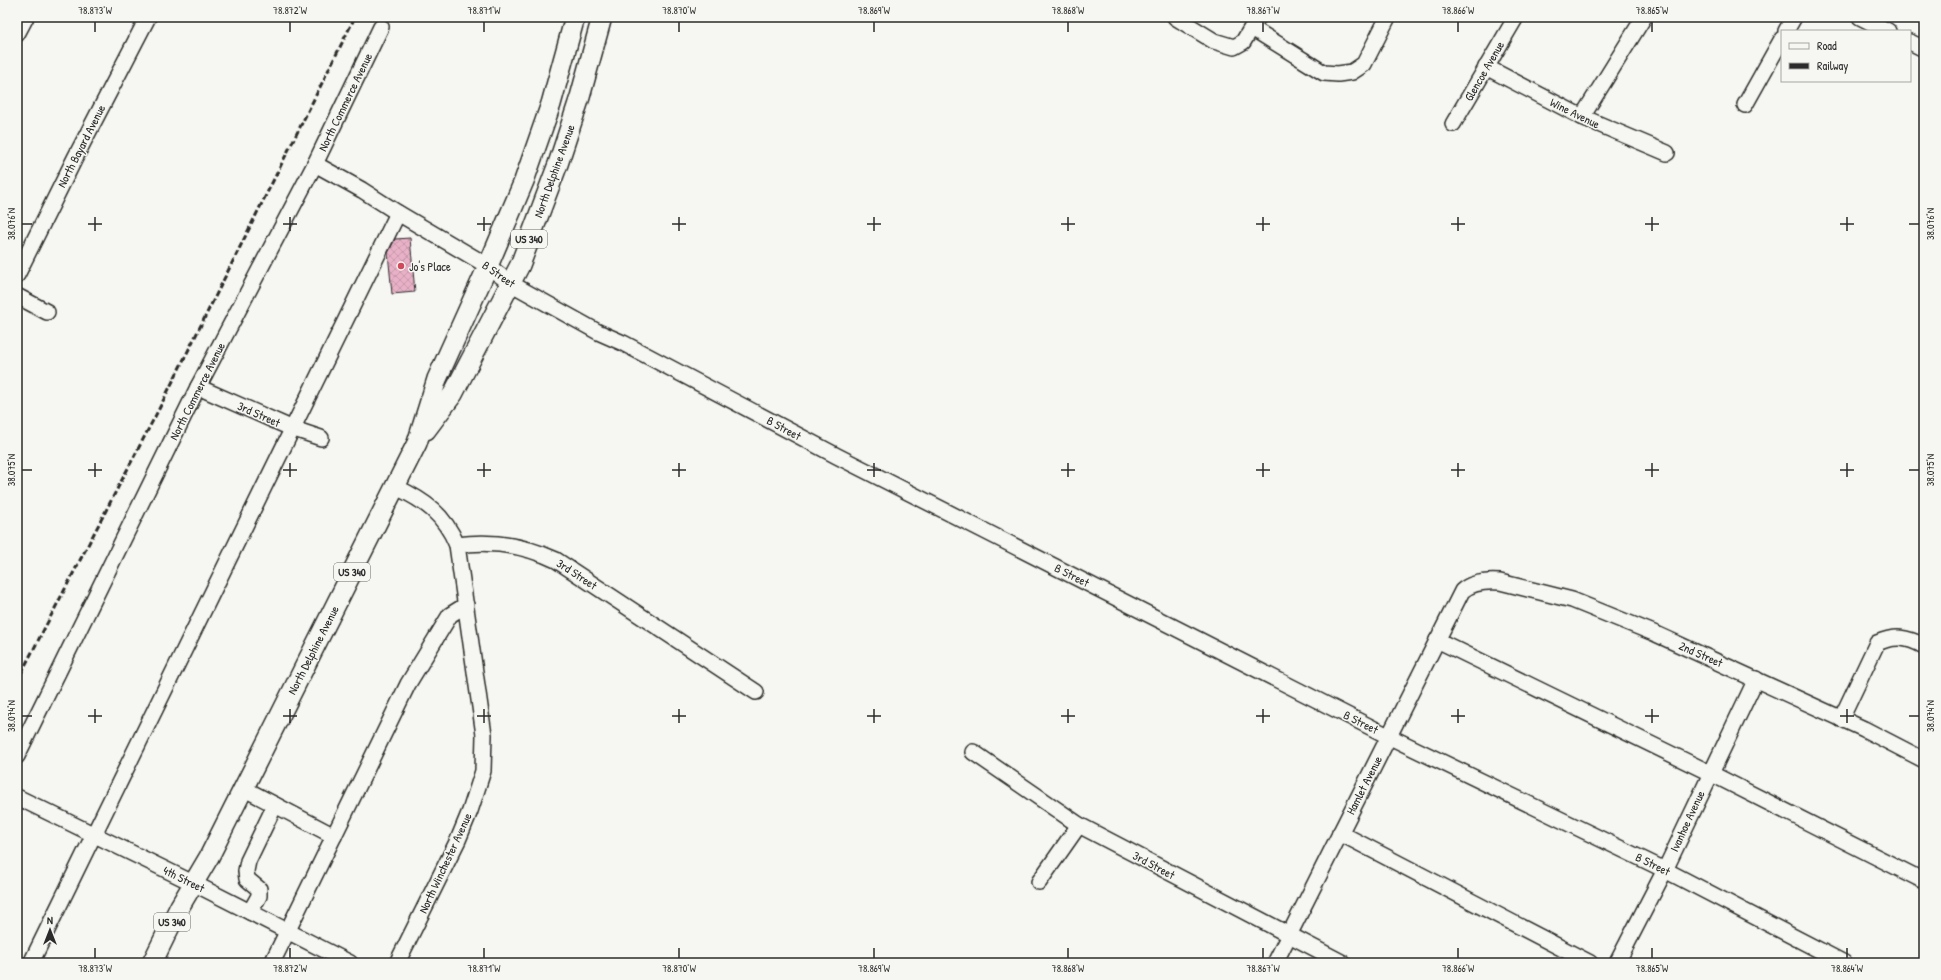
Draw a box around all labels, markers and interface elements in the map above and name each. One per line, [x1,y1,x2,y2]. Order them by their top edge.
text: 78.873°W [78,4,113,17]
text: 78.872°W [273,4,308,17]
text: 78.871°W [468,4,501,17]
text: 78.870°W [662,4,697,17]
text: 78.869°W [858,4,891,17]
text: 78.868°W [1052,4,1085,17]
text: 78.867°W [1246,4,1280,17]
text: 78.866°W [1442,4,1475,17]
text: 78.865°W [1636,4,1669,17]
legend [1781,30,1911,82]
text: Road [1817,37,1837,54]
street label: Glencoe Avenue [1460,38,1508,104]
street label: North Commerce Avenue [314,50,376,154]
text: Railway [1817,57,1848,74]
street label: Wine Avenue [1547,94,1603,132]
street label: North Bayard Avenue [53,101,109,190]
street label: North Delphine Avenue [529,122,579,220]
text: 38.076°N [5,208,18,240]
text: 38.076°N [1924,208,1937,240]
road number: US 340 [511,230,547,248]
street label: B Street [479,256,520,292]
place label: Jo's Place [409,258,451,275]
marker: Jo's Place [396,261,406,271]
street label: North Commerce Avenue [165,339,229,443]
street label: 3rd Street [235,397,284,431]
street label: B Street [764,412,805,445]
text: 38.075°N [5,454,18,486]
text: 38.075°N [1924,454,1937,486]
street label: 3rd Street [553,555,601,594]
street label: B Street [1052,559,1093,591]
road number: US 340 [334,563,370,581]
street label: North Delphine Avenue [283,602,343,697]
street label: 2nd Street [1676,637,1726,672]
text: 38.074°N [5,700,18,732]
text: 38.074°N [1924,700,1937,732]
street label: B Street [1341,706,1382,738]
street label: Hamlet Avenue [1342,753,1386,817]
street label: Ivanhoe Avenue [1665,787,1709,854]
street label: North Winchester Avenue [414,810,476,916]
street label: 3rd Street [1130,847,1179,884]
street label: B Street [1633,848,1674,880]
street label: 4th Street [160,862,208,897]
north arrow [30,910,70,950]
text: N [47,913,53,927]
road number: US 340 [154,913,190,931]
text: 78.873°W [78,962,113,975]
text: 78.872°W [273,962,308,975]
text: 78.871°W [468,962,501,975]
text: 78.870°W [662,962,697,975]
text: 78.869°W [858,962,891,975]
text: 78.868°W [1052,962,1085,975]
text: 78.867°W [1246,962,1280,975]
text: 78.866°W [1442,962,1475,975]
text: 78.865°W [1636,962,1669,975]
text: 78.864°W [1831,962,1864,975]

